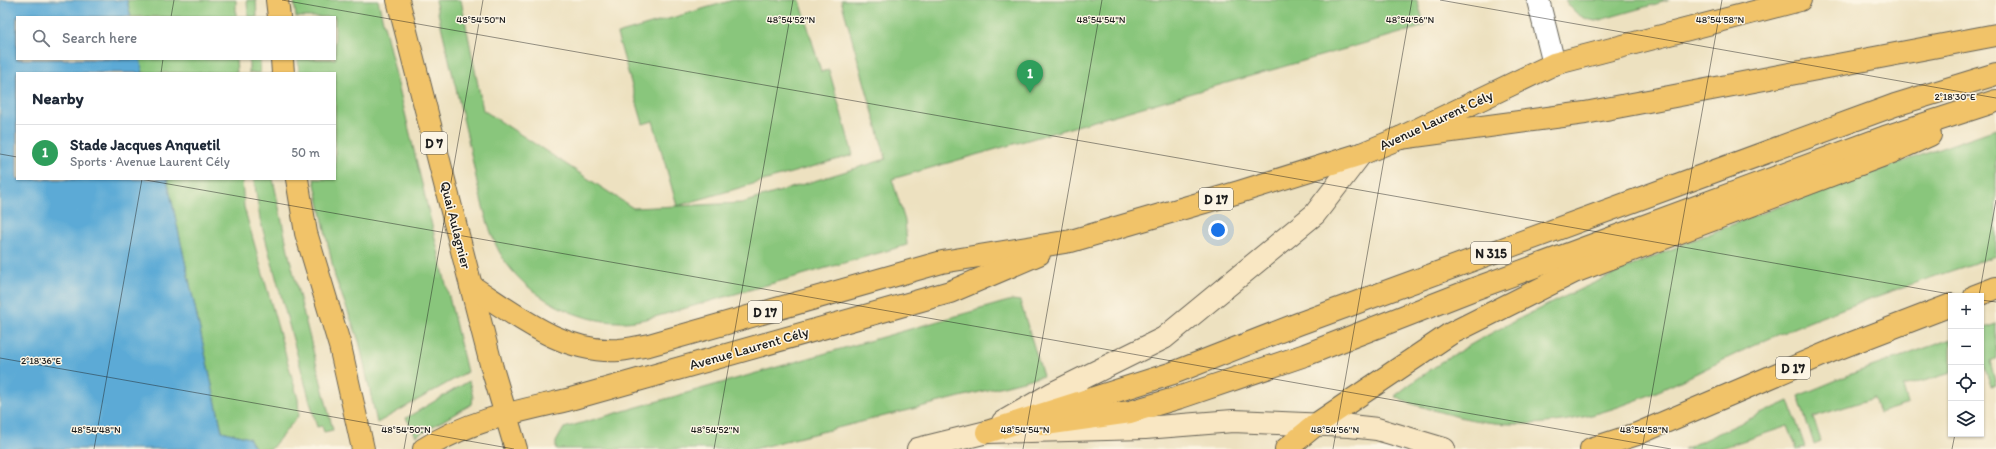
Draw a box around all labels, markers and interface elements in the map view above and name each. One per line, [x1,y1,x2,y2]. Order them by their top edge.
text: 48°54'50"N [456,13,506,26]
text: 48°54'52"N [767,13,815,26]
text: 48°54'54"N [1076,13,1126,26]
text: 48°54'56"N [1386,13,1435,26]
text: 48°54'58"N [1696,13,1745,26]
search box [16,16,336,60]
icon: search [30,27,52,49]
text: Search here [62,29,137,47]
pin: 1 [1017,60,1043,93]
street label: Avenue Laurent Cély [1377,87,1496,154]
text: Nearby [32,88,84,108]
text: 2°18'30"E [1935,90,1976,103]
road number: D 7 [421,132,447,154]
text: Stade Jacques Anquetil [70,136,220,154]
text: 1 [42,145,48,160]
text: 50 m [291,145,320,160]
text: Sports · Avenue Laurent Cély [70,154,230,169]
street label: Quai Aulagnier [436,180,475,271]
road number: D 17 [1199,188,1233,210]
your location [1208,220,1228,240]
road number: N 315 [1471,242,1511,264]
map controls [1948,293,1984,437]
button: + [1948,293,1984,329]
road number: D 17 [748,301,782,323]
street label: Avenue Laurent Cély [688,323,811,374]
button: − [1948,329,1984,365]
text: 2°18'36"E [21,354,62,367]
road number: D 17 [1776,357,1810,379]
button: locate [1948,365,1984,401]
button: layers [1948,401,1984,437]
text: 48°54'48"N [71,423,121,436]
text: 48°54'50"N [381,423,431,436]
text: 48°54'52"N [691,423,739,436]
text: 48°54'54"N [1000,423,1050,436]
text: 48°54'56"N [1311,423,1360,436]
text: 48°54'58"N [1620,423,1669,436]

